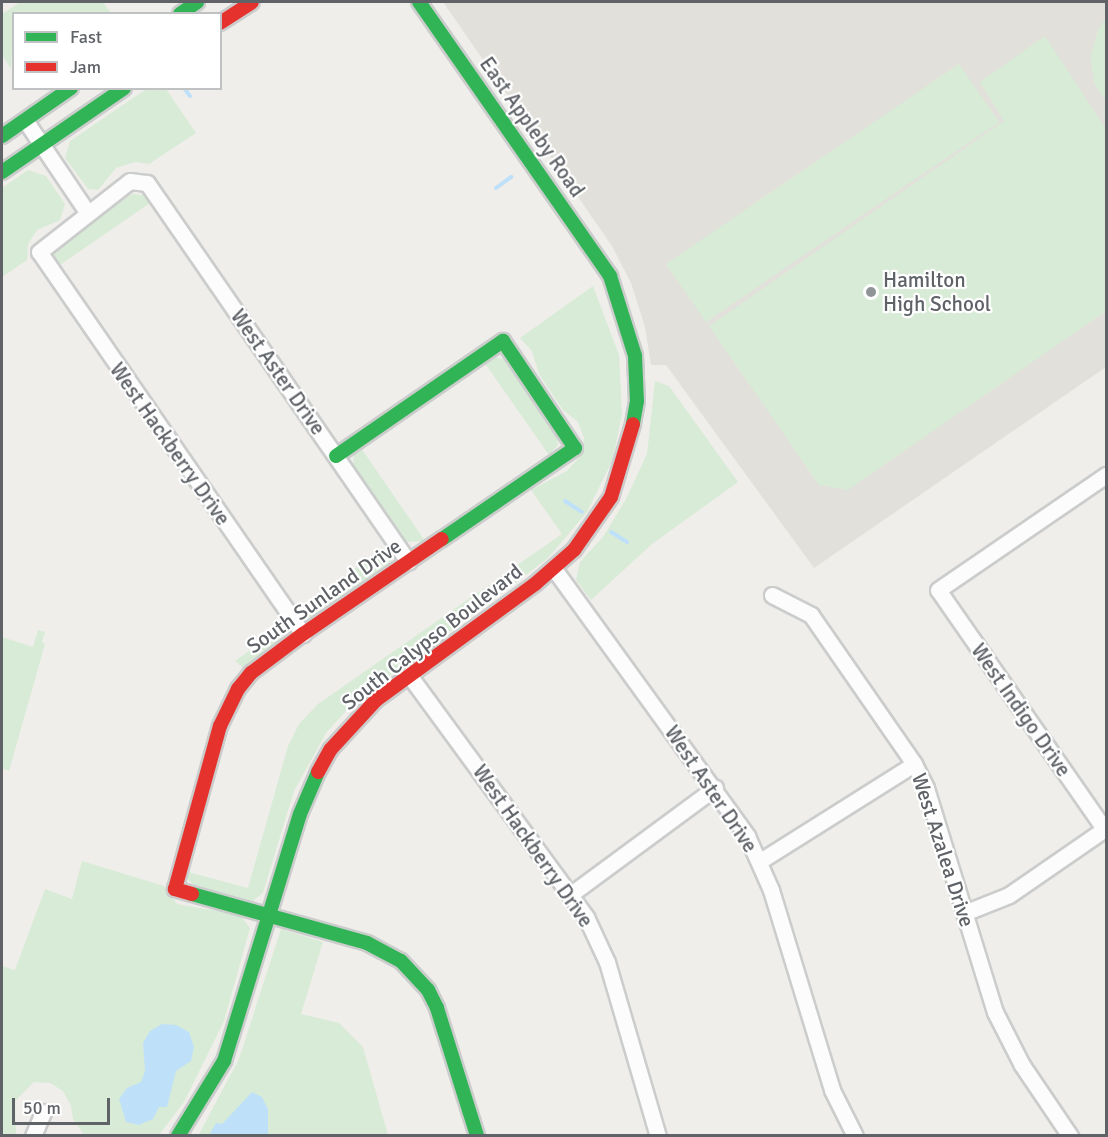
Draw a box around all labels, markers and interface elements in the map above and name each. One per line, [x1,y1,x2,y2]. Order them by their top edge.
legend [12,12,222,90]
text: Fast [70,26,102,48]
street label: East Appleby Road [474,52,590,202]
text: Jam [70,56,101,78]
place label: Hamilton High School [883,267,991,317]
marker: Hamilton High School [864,285,878,299]
street label: West Aster Drive [225,304,331,440]
street label: West Hackberry Drive [104,358,236,530]
street label: South Sunland Drive [242,533,406,659]
street label: South Calypso Boulevard [337,559,527,715]
street label: West Indigo Drive [966,639,1076,781]
street label: West Aster Drive [659,721,763,857]
street label: West Hackberry Drive [467,760,599,932]
street label: West Azalea Drive [906,770,980,930]
scale bar [15,1086,112,1124]
text: 50 m [23,1097,61,1119]

